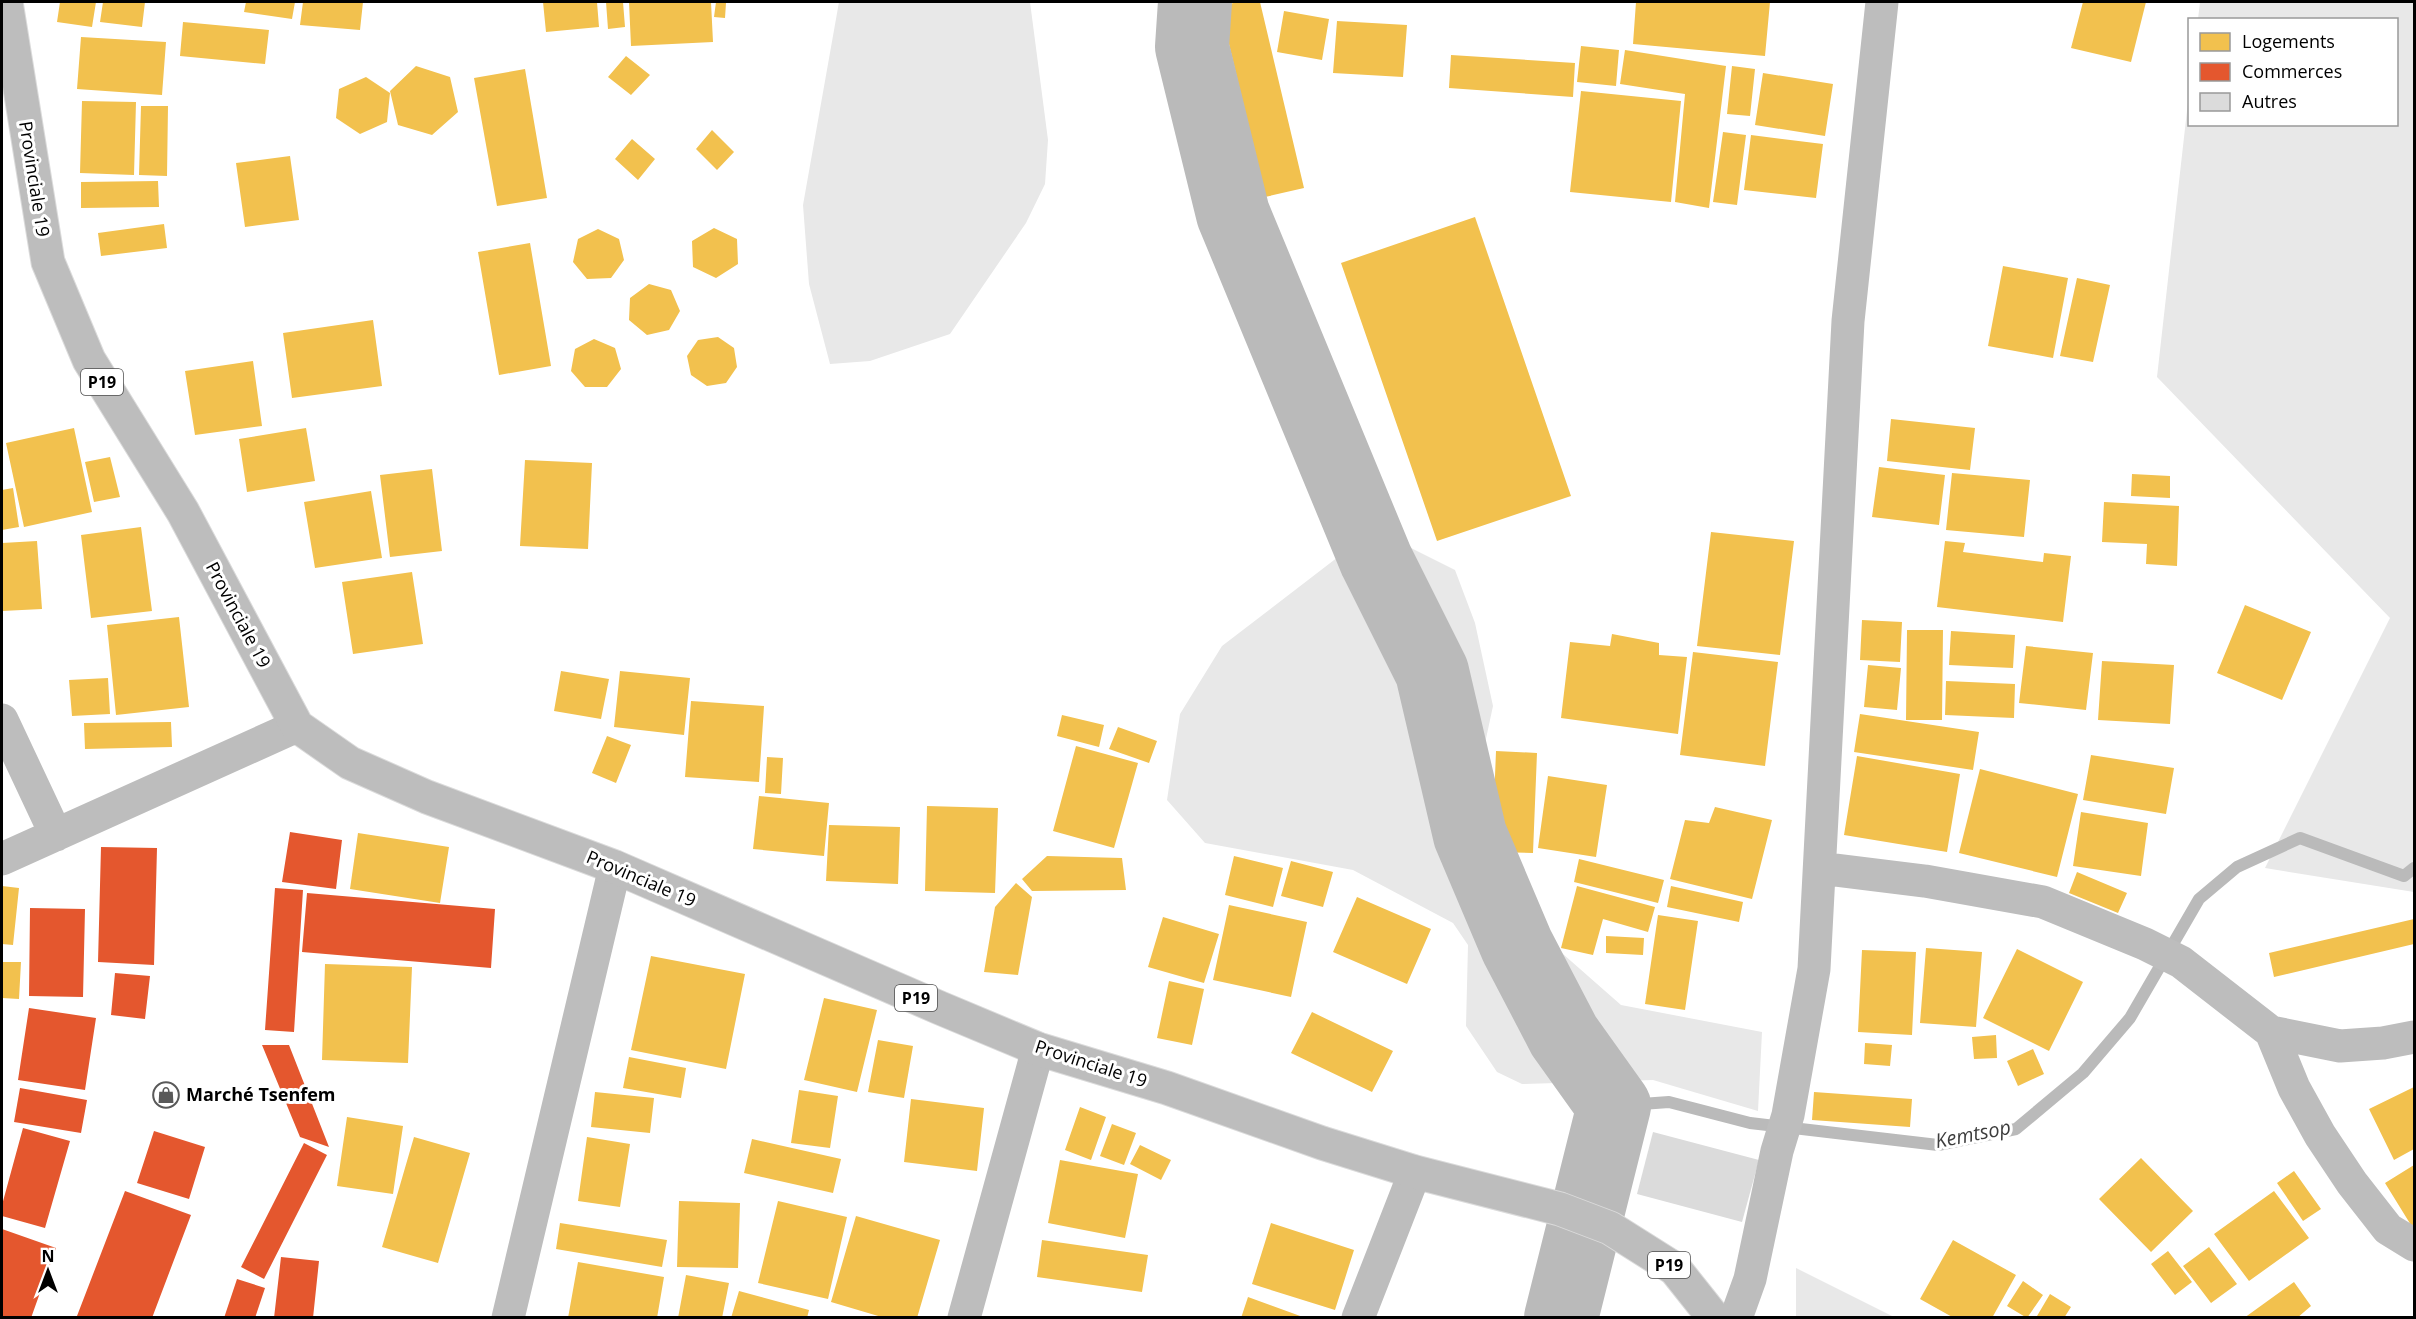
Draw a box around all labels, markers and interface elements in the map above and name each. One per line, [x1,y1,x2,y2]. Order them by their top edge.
legend [2188,18,2398,126]
text: Logements [2242,29,2335,53]
text: Commerces [2242,59,2342,83]
text: Autres [2242,89,2297,113]
street label: Provinciale 19 [14,119,56,238]
road number: P19 [81,369,123,395]
street label: Provinciale 19 [201,557,277,672]
street label: Provinciale 19 [583,844,700,912]
road number: P19 [895,985,937,1011]
street label: Provinciale 19 [1032,1034,1150,1092]
shop icon: Marché Tsenfem [151,1080,181,1110]
place label: Marché Tsenfem [186,1082,336,1106]
water label: Kemtsop [1933,1113,2013,1154]
north arrow [18,1241,78,1301]
text: N [41,1245,55,1267]
road number: P19 [1648,1252,1690,1278]

